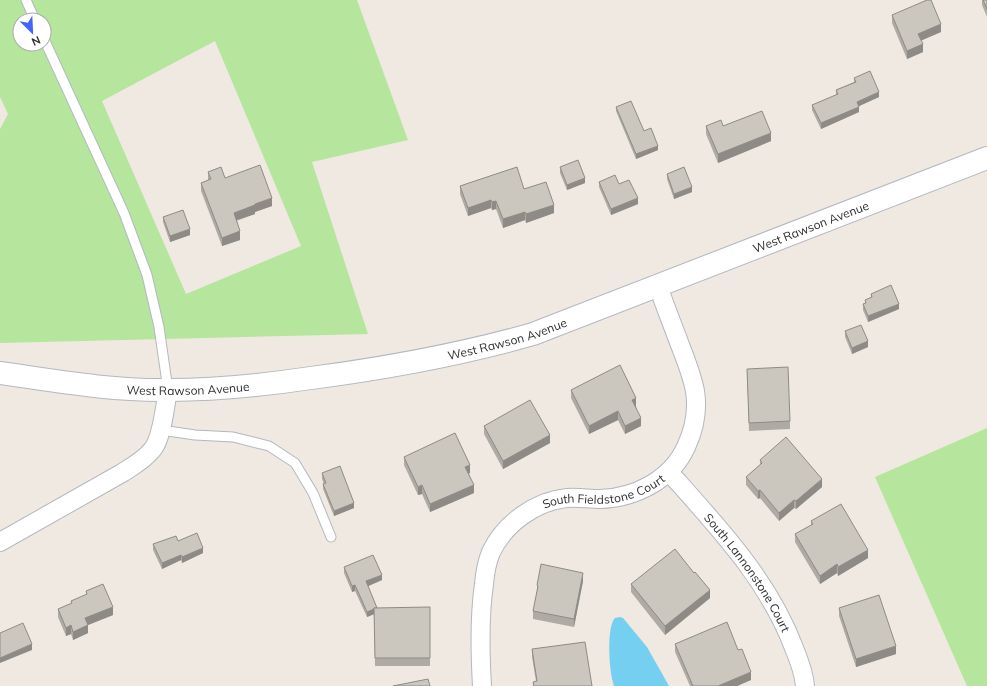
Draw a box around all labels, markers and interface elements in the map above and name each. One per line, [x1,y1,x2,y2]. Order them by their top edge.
north arrow [12,12,52,52]
text: N [29,33,43,49]
street label: West Rawson Avenue [751,197,871,256]
street label: West Rawson Avenue [446,314,569,362]
street label: West Rawson Avenue [126,378,250,398]
street label: South Fieldstone Court [540,471,667,511]
street label: South Lannonstone Court [701,510,794,634]

